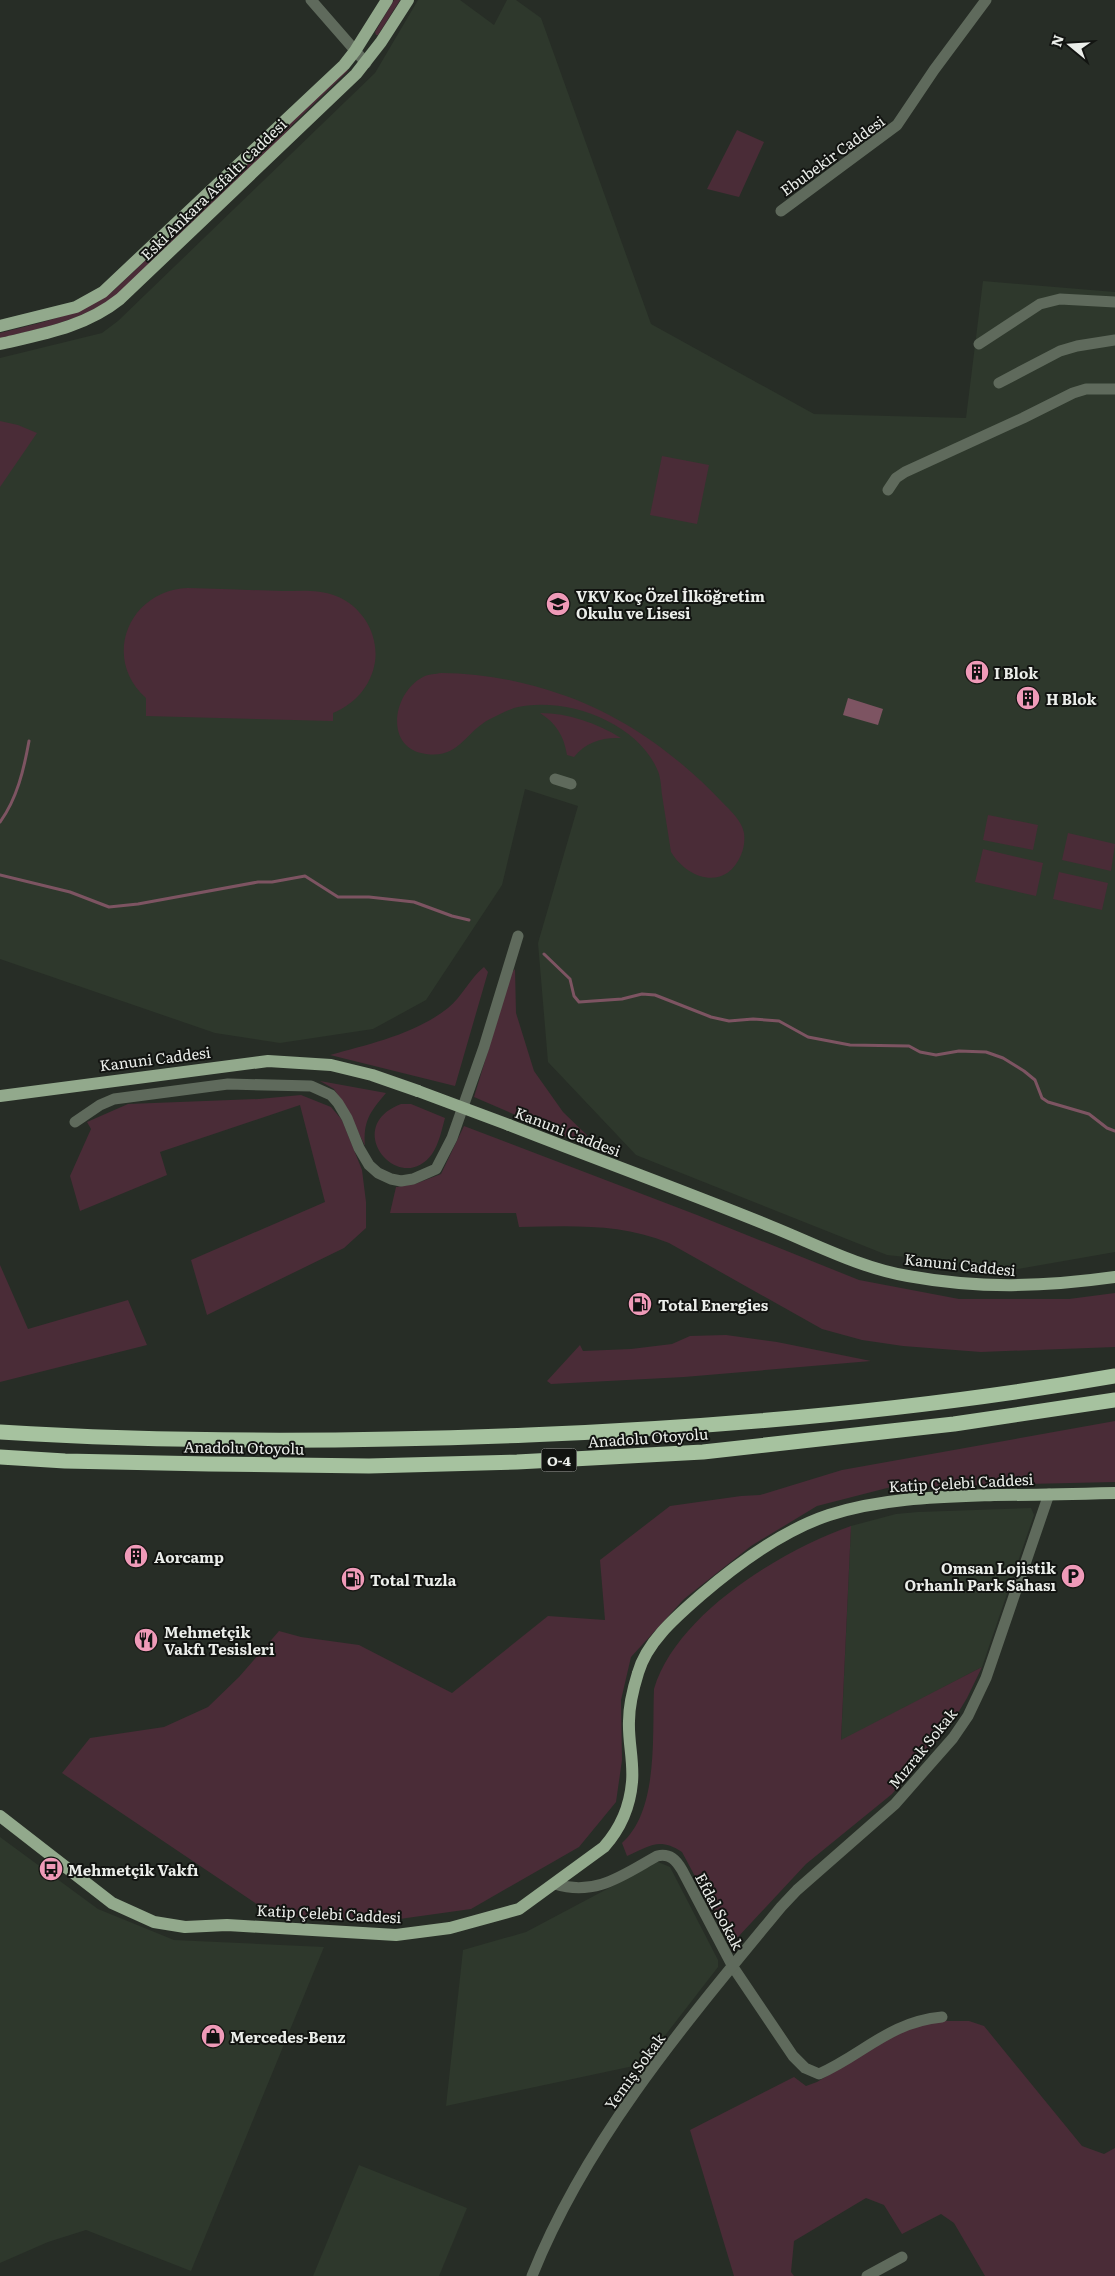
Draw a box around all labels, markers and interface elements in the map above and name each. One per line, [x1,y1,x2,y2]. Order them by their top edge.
north arrow [1045,20,1095,70]
text: N [1045,32,1068,49]
street label: Ebubekir Caddesi [775,109,889,201]
street label: Eski Ankara Asfaltı Caddesi [135,113,291,265]
place label: VKV Koç Özel İlköğretim Okulu ve Lisesi [576,584,765,624]
school or university icon: VKV Koç Özel İlköğretim Okulu ve Lisesi [545,591,571,617]
building icon: I Blok [964,659,990,685]
place label: I Blok [994,661,1039,684]
building icon: H Blok [1015,685,1041,711]
place label: H Blok [1046,687,1098,710]
street label: Kanuni Caddesi [98,1040,212,1076]
street label: Kanuni Caddesi [512,1100,624,1162]
street label: Kanuni Caddesi [903,1247,1017,1281]
fuel station icon: Total Energies [627,1291,653,1317]
place label: Total Energies [658,1293,769,1316]
street label: Anadolu Otoyolu [587,1421,709,1453]
street label: Anadolu Otoyolu [183,1434,305,1460]
road number: O-4 [542,1448,576,1472]
street label: Katip Çelebi Caddesi [888,1467,1034,1497]
building icon: Aorcamp [123,1543,149,1569]
place label: Aorcamp [154,1545,224,1568]
place label: Omsan Lojistik Orhanlı Park Sahası [904,1556,1057,1596]
parking icon: Omsan Lojistik Orhanlı Park Sahası [1060,1563,1086,1589]
fuel station icon: Total Tuzla [340,1566,366,1592]
place label: Total Tuzla [370,1568,457,1591]
place label: Mehmetçik Vakfı Tesisleri [164,1620,275,1660]
restaurant icon: Mehmetçik Vakfı Tesisleri [133,1627,159,1653]
street label: Mızrak Sokak [882,1702,962,1793]
bus stop icon: Mehmetçik Vakfı [38,1856,64,1882]
place label: Mehmetçik Vakfı [68,1858,199,1881]
street label: Efdal Sokak [690,1868,750,1954]
street label: Katip Çelebi Caddesi [256,1898,402,1928]
shop icon: Mercedes-Benz [200,2023,226,2049]
place label: Mercedes-Benz [230,2025,345,2048]
street label: Yemiş Sokak [598,2027,670,2114]

